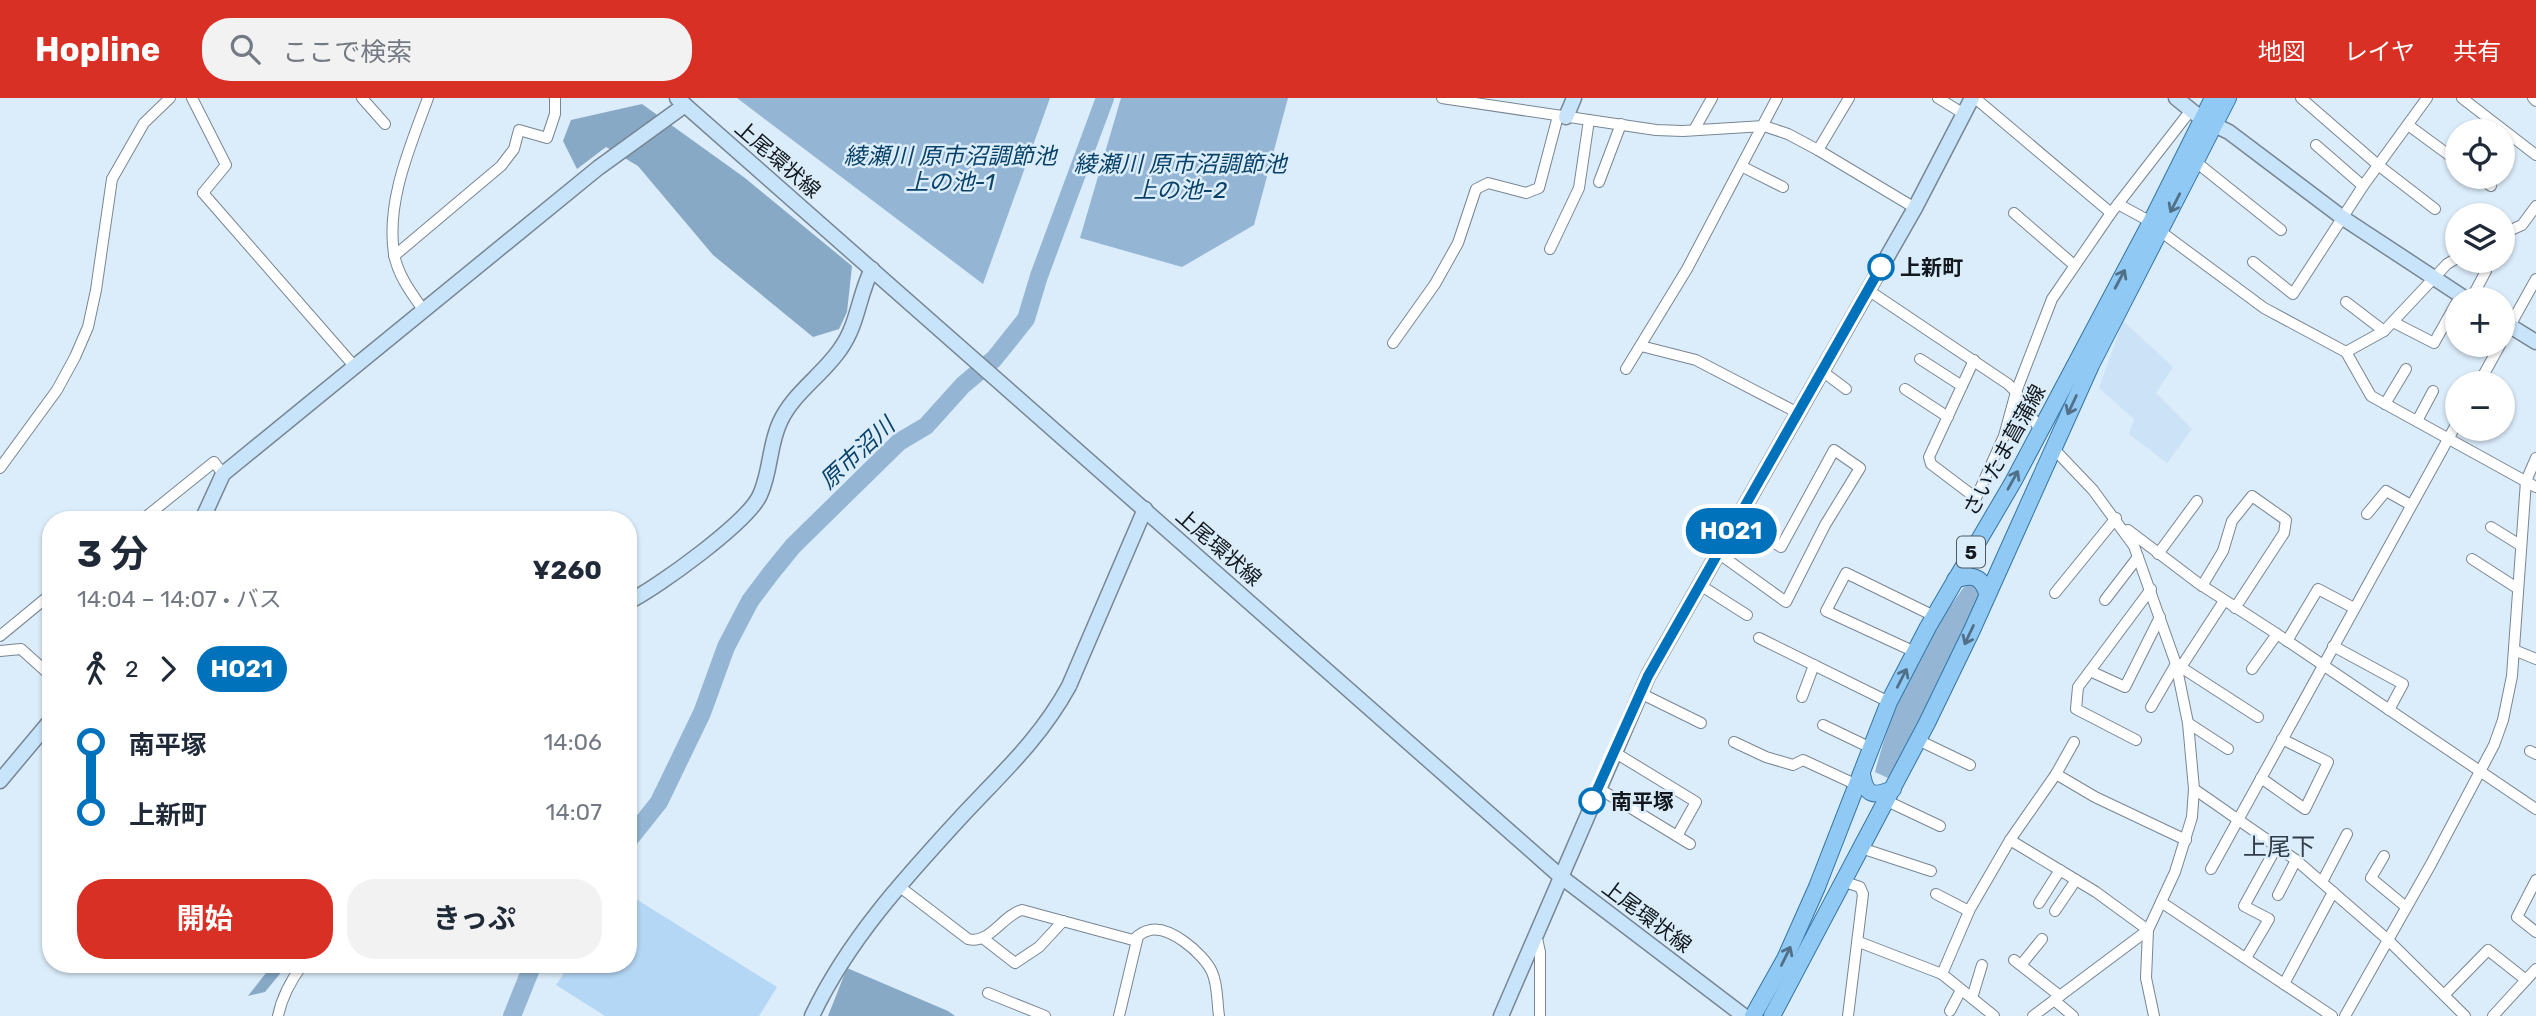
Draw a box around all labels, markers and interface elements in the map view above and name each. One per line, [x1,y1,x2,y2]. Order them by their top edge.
search box [202,18,692,81]
text: Hopline [35,30,160,69]
icon: search [226,30,264,68]
text: ここで検索 [282,37,412,68]
text: 地図 [2258,38,2306,66]
text: レイヤ [2344,38,2415,66]
text: 共有 [2453,38,2501,66]
street label: 上尾環状線 [730,115,826,203]
map controls [2445,119,2515,441]
button: locate [2445,119,2515,189]
water label: 綾瀬川 原市沼調節池 上の池-1 [844,142,1058,196]
water label: 綾瀬川 原市沼調節池 上の池-2 [1074,150,1288,204]
one-way arrow [2168,192,2182,213]
button: layers [2445,203,2515,273]
marker: 上新町 [1868,254,1894,280]
place label: 上新町 [1900,255,1963,280]
one-way arrow [2113,269,2127,290]
button: + [2445,287,2515,357]
button: − [2445,371,2515,441]
street label: さいたま菖蒲線 [1958,380,2050,520]
one-way arrow [2065,394,2078,415]
water label: 原市沼川 [814,409,902,495]
one-way arrow [2007,471,2021,491]
street label: 上尾環状線 [1171,503,1267,591]
line badge: HO21 [1682,508,1780,554]
text: HO21 [1700,517,1762,545]
text: 3 分 [77,531,148,577]
road number: 5 [1957,536,1985,568]
text: ¥260 [533,555,602,586]
text: 14:04 – 14:07 · バス [77,585,282,613]
one-way arrow [1962,624,1975,645]
icon: walk [77,650,115,688]
icon: forward [149,650,187,688]
text: 2 [125,655,139,683]
text: HO21 [211,655,273,683]
one-way arrow [1895,668,1909,689]
text: 14:06 [544,728,602,756]
text: 南平塚 [129,730,207,761]
marker: 南平塚 [1579,788,1605,814]
place label: 南平塚 [1611,789,1674,814]
text: 14:07 [546,798,602,826]
text: 上新町 [129,800,207,831]
district label: 上尾下 [2243,833,2315,861]
street label: 上尾環状線 [1598,874,1696,958]
button: 開始 [77,879,333,959]
button: きっぷ [347,879,602,959]
one-way arrow [1779,946,1793,967]

